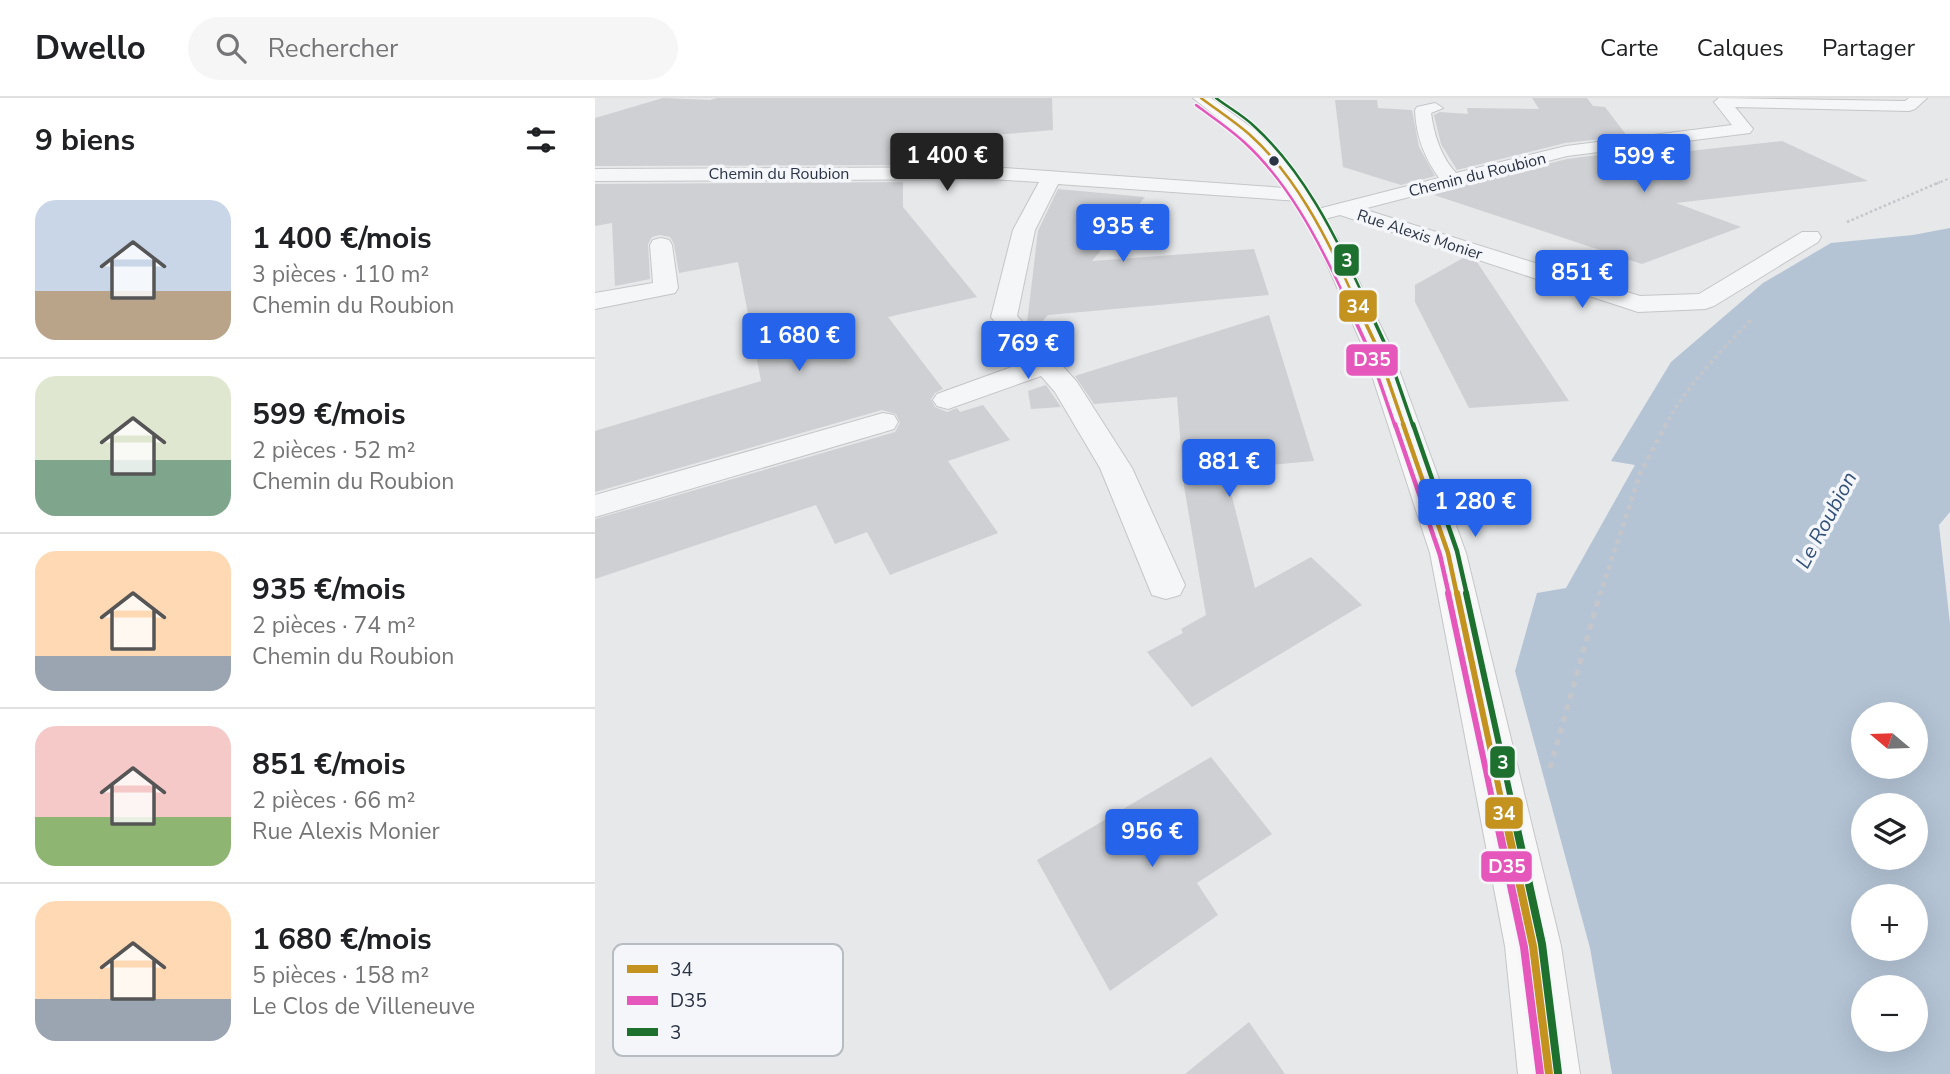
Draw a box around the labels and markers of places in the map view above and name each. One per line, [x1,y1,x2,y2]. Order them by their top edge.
pin: 1 400 € [882,134,1012,193]
pin: 599 € [1595,134,1693,194]
unlabelled marker [1267,154,1281,168]
pin: 935 € [1074,204,1172,264]
pin: 851 € [1533,250,1631,310]
pin: 1 680 € [734,314,864,373]
pin: 769 € [979,322,1077,381]
pin: 881 € [1180,440,1278,499]
pin: 1 280 € [1410,480,1540,539]
pin: 956 € [1103,810,1201,869]

